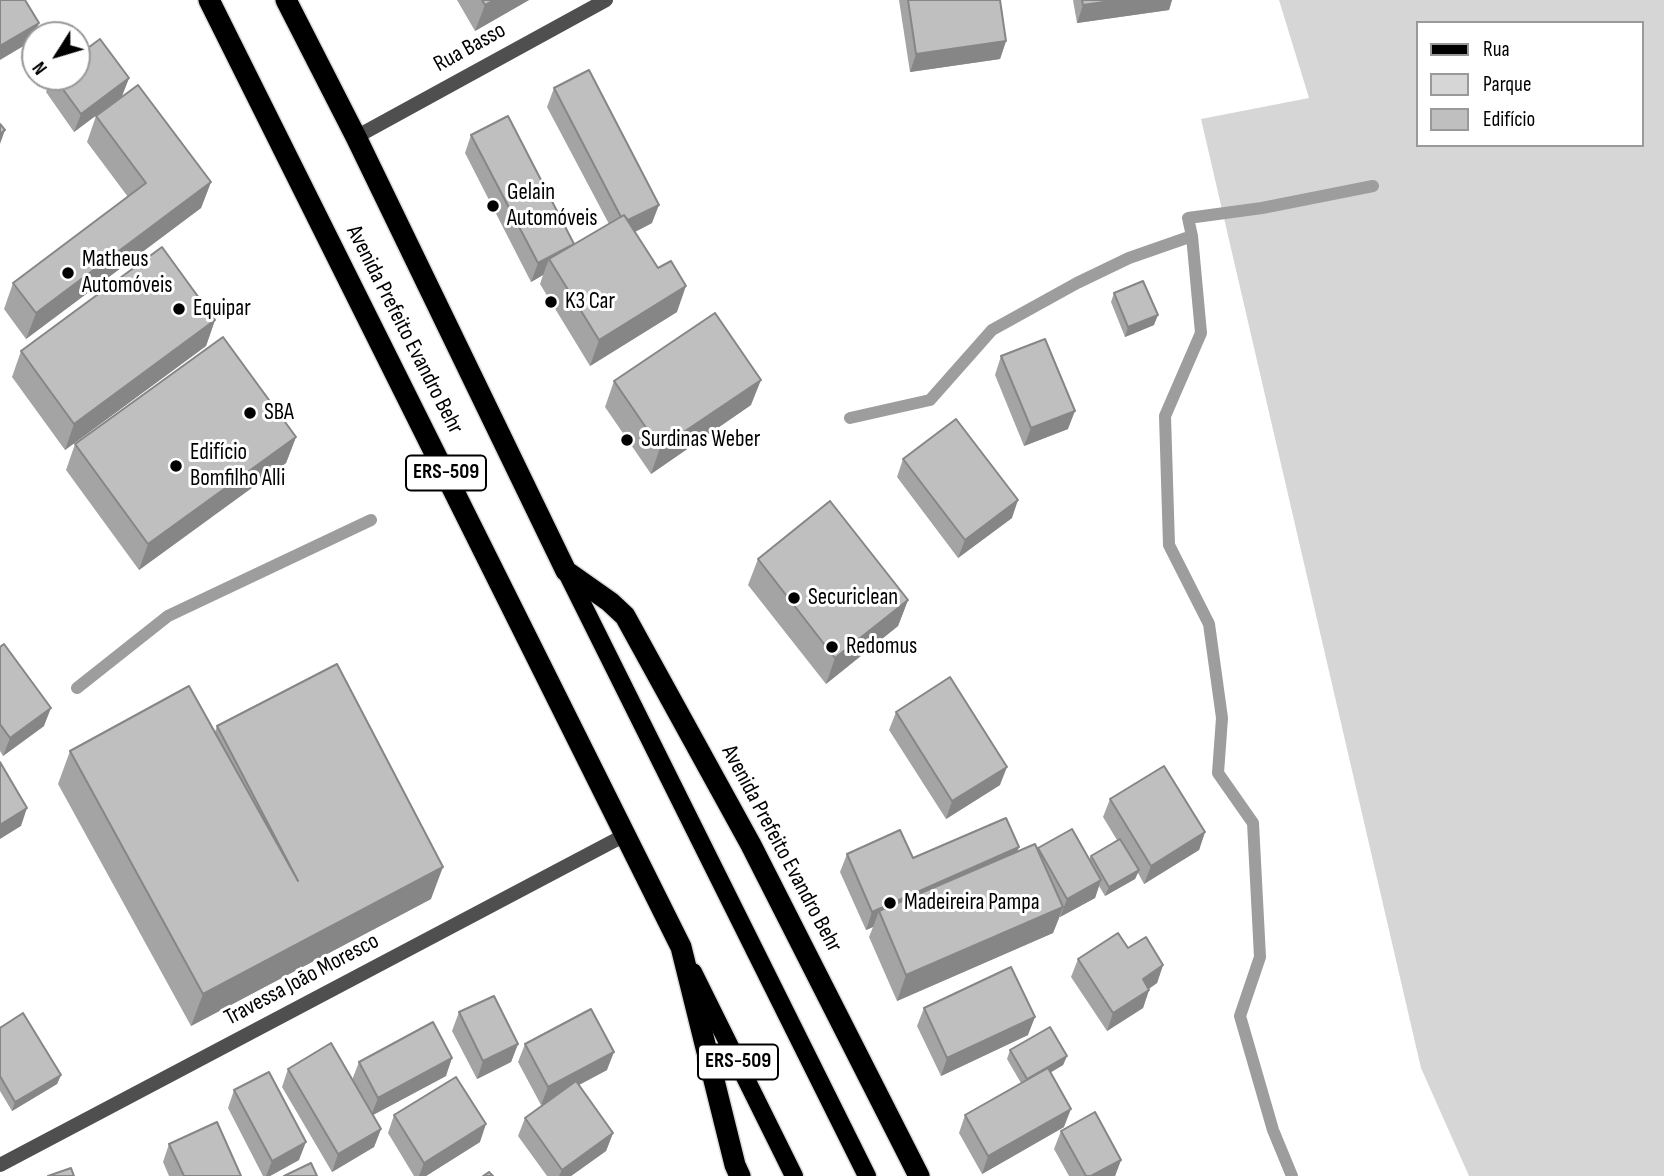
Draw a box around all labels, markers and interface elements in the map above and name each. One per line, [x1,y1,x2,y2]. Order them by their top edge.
street label: Rua Basso [429,17,511,79]
north arrow [21,21,91,91]
legend [1416,21,1643,147]
text: Rua [1483,37,1510,62]
text: N [28,57,53,79]
text: Parque [1483,72,1531,97]
text: Edifício [1483,107,1535,132]
place label: Gelain Automóveis [507,179,597,233]
marker: Gelain Automóveis [485,198,501,214]
street label: Avenida Prefeito Evandro Behr [339,221,469,439]
place label: Matheus Automóveis [82,246,172,300]
marker: Matheus Automóveis [60,265,76,281]
place label: K3 Car [565,288,615,316]
marker: K3 Car [543,294,559,310]
place label: Equipar [193,295,251,323]
marker: Equipar [171,301,187,317]
place label: SBA [264,399,294,427]
marker: SBA [242,405,258,421]
place label: Surdinas Weber [641,426,760,454]
marker: Surdinas Weber [619,432,635,448]
place label: Edifício Bomfilho Alli [190,439,285,493]
road number: ERS-509 [406,456,486,490]
marker: Edifício Bomfilho Alli [168,458,184,474]
place label: Securiclean [808,584,898,612]
marker: Securiclean [786,590,802,606]
place label: Redomus [846,633,917,661]
marker: Redomus [824,639,840,655]
street label: Avenida Prefeito Evandro Behr [715,741,847,957]
place label: Madeireira Pampa [904,889,1040,917]
marker: Madeireira Pampa [882,895,898,911]
street label: Travessa João Moresco [220,928,384,1032]
road number: ERS-509 [698,1044,778,1080]

